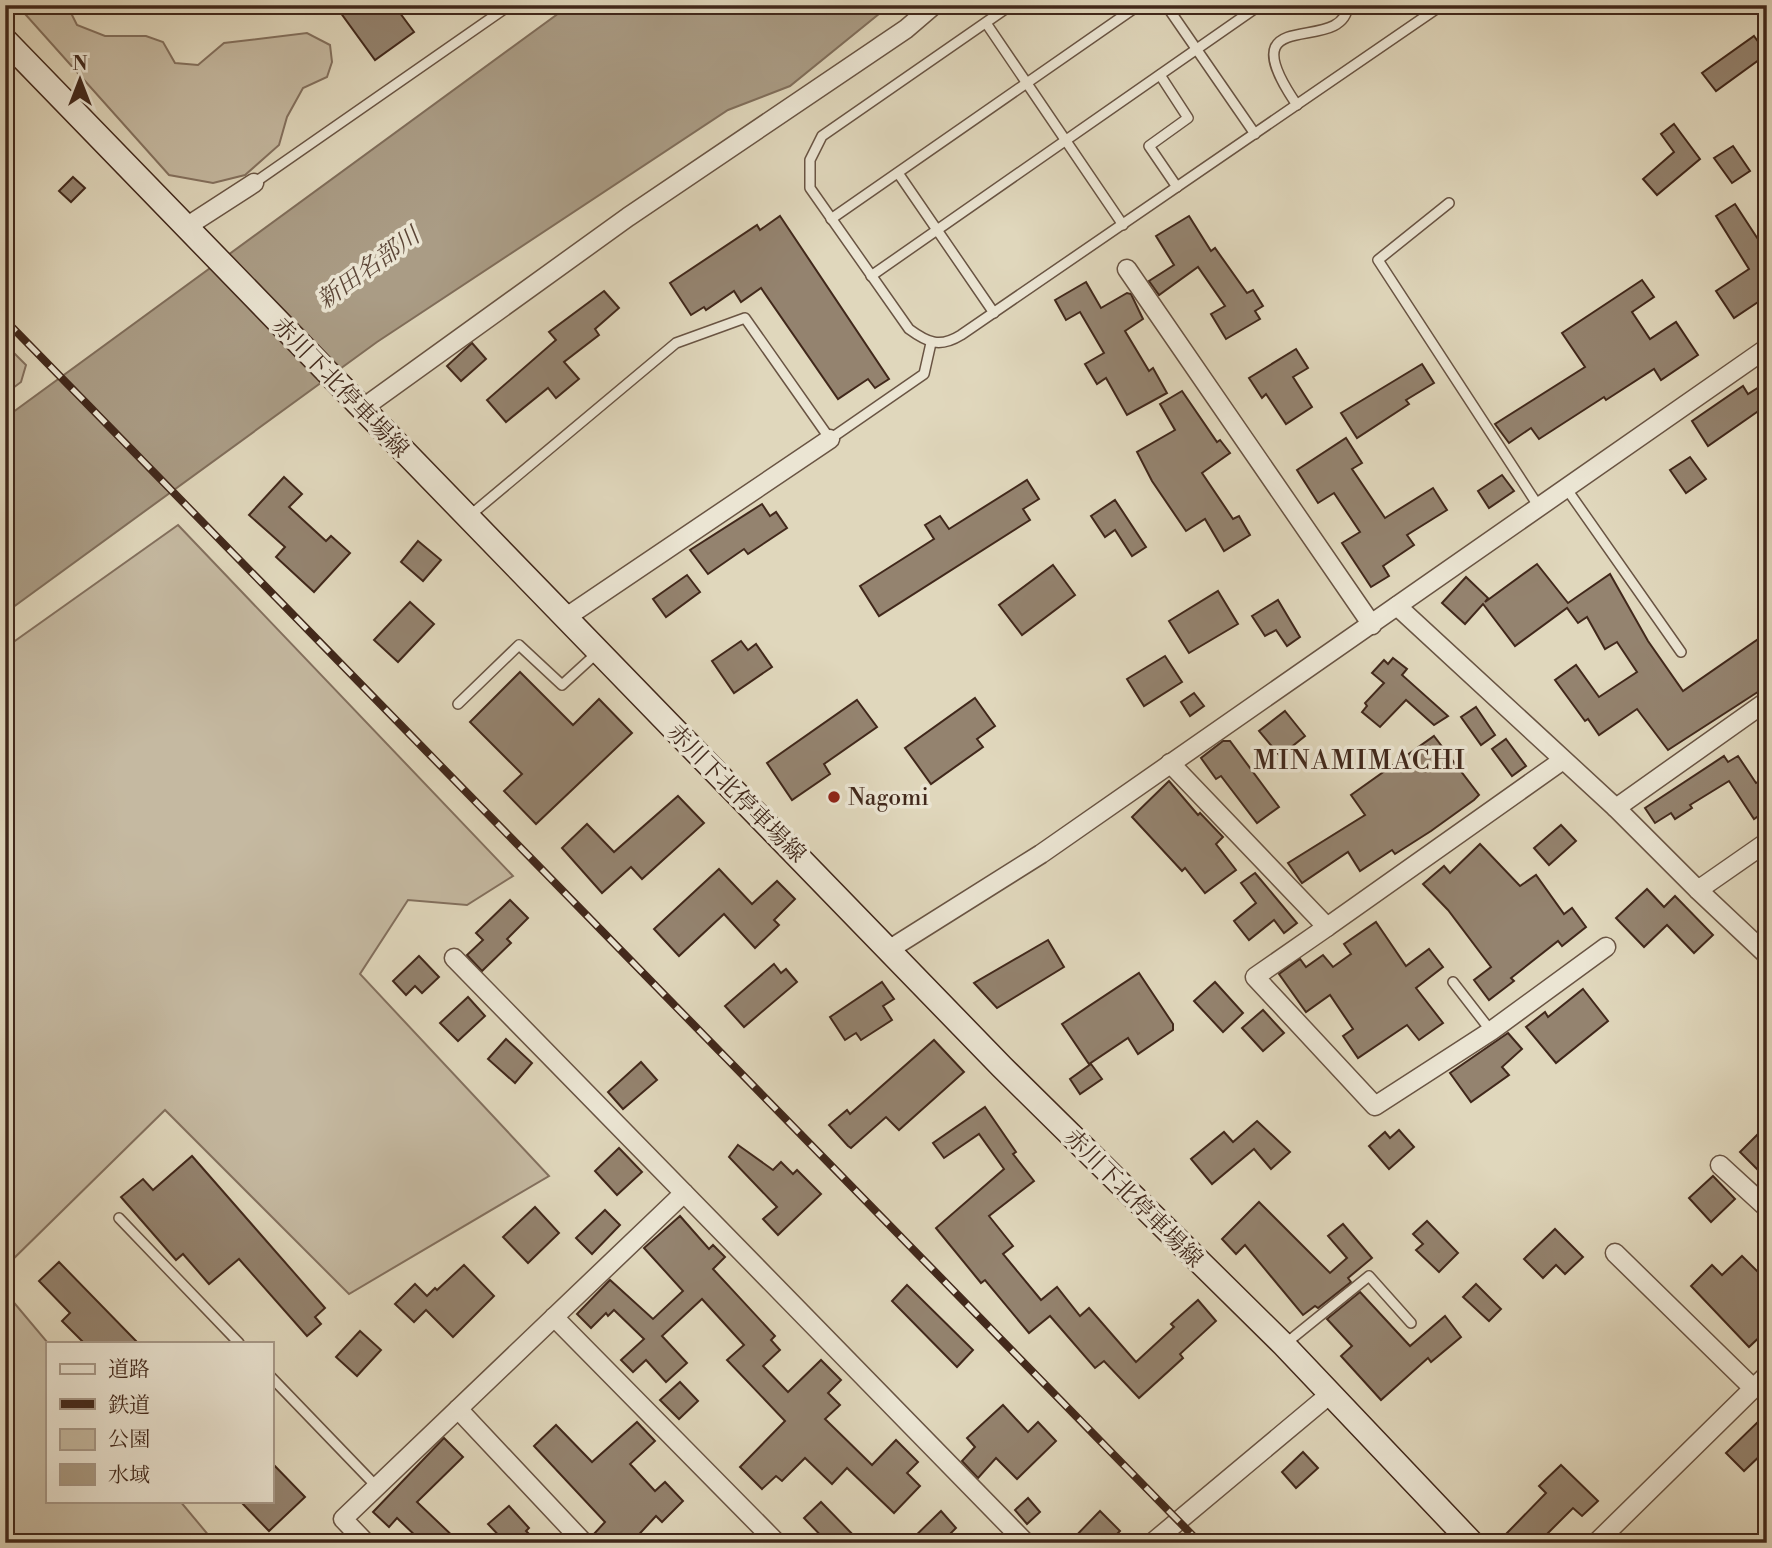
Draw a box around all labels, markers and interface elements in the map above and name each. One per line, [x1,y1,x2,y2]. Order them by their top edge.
north arrow [46,46,116,116]
text: N [72,52,88,76]
water label: 新田名部川 [311,220,428,316]
street label: 赤川下北停車場線 [266,312,414,464]
street label: 赤川下北停車場線 [661,719,811,869]
district label: MINAMIMACHI [1253,745,1467,777]
place label: Nagomi [848,784,929,812]
marker: Nagomi [826,789,842,805]
street label: 赤川下北停車場線 [1058,1124,1208,1274]
legend [46,1342,273,1502]
text: 道路 [108,1357,150,1383]
text: 鉄道 [108,1393,150,1419]
text: 公園 [108,1427,150,1453]
text: 水域 [108,1463,150,1489]

